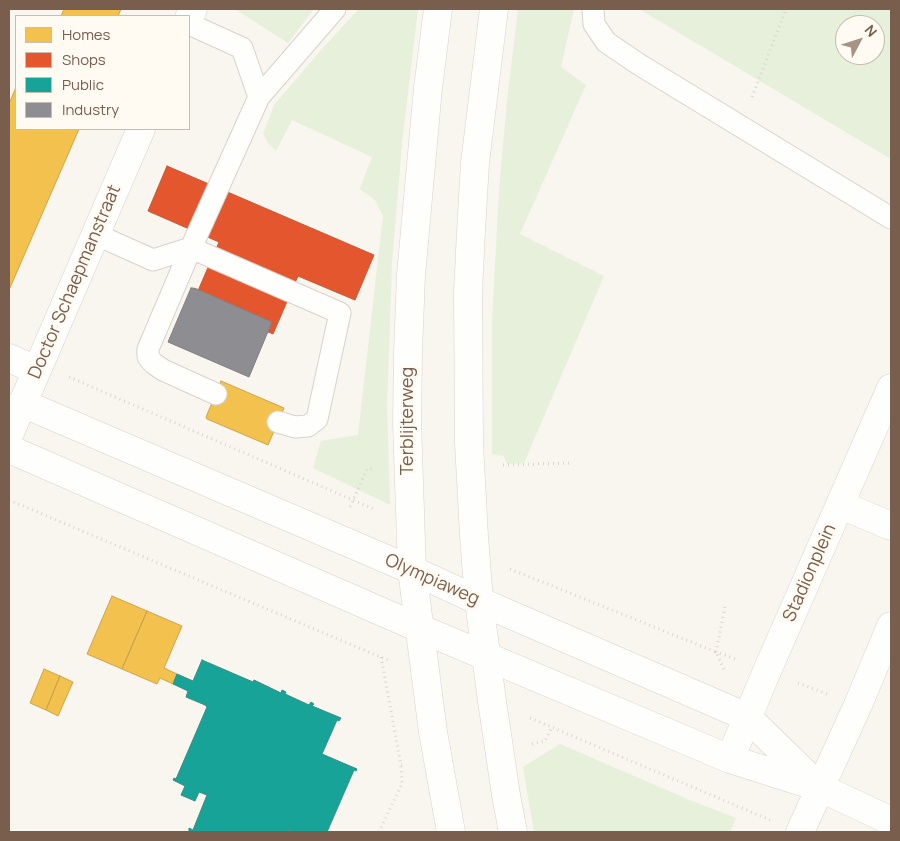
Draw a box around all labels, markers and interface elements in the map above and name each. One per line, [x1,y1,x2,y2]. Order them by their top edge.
legend [15,15,190,130]
north arrow [835,15,885,65]
text: N [861,21,882,41]
text: Homes [62,24,110,45]
text: Shops [62,49,106,70]
text: Public [62,74,104,95]
text: Industry [62,99,119,120]
street label: Doctor Schaepmanstraat [24,182,126,382]
street label: Terblijterweg [397,367,419,475]
street label: Stadionplein [779,521,841,625]
street label: Olympiaweg [381,550,483,610]

